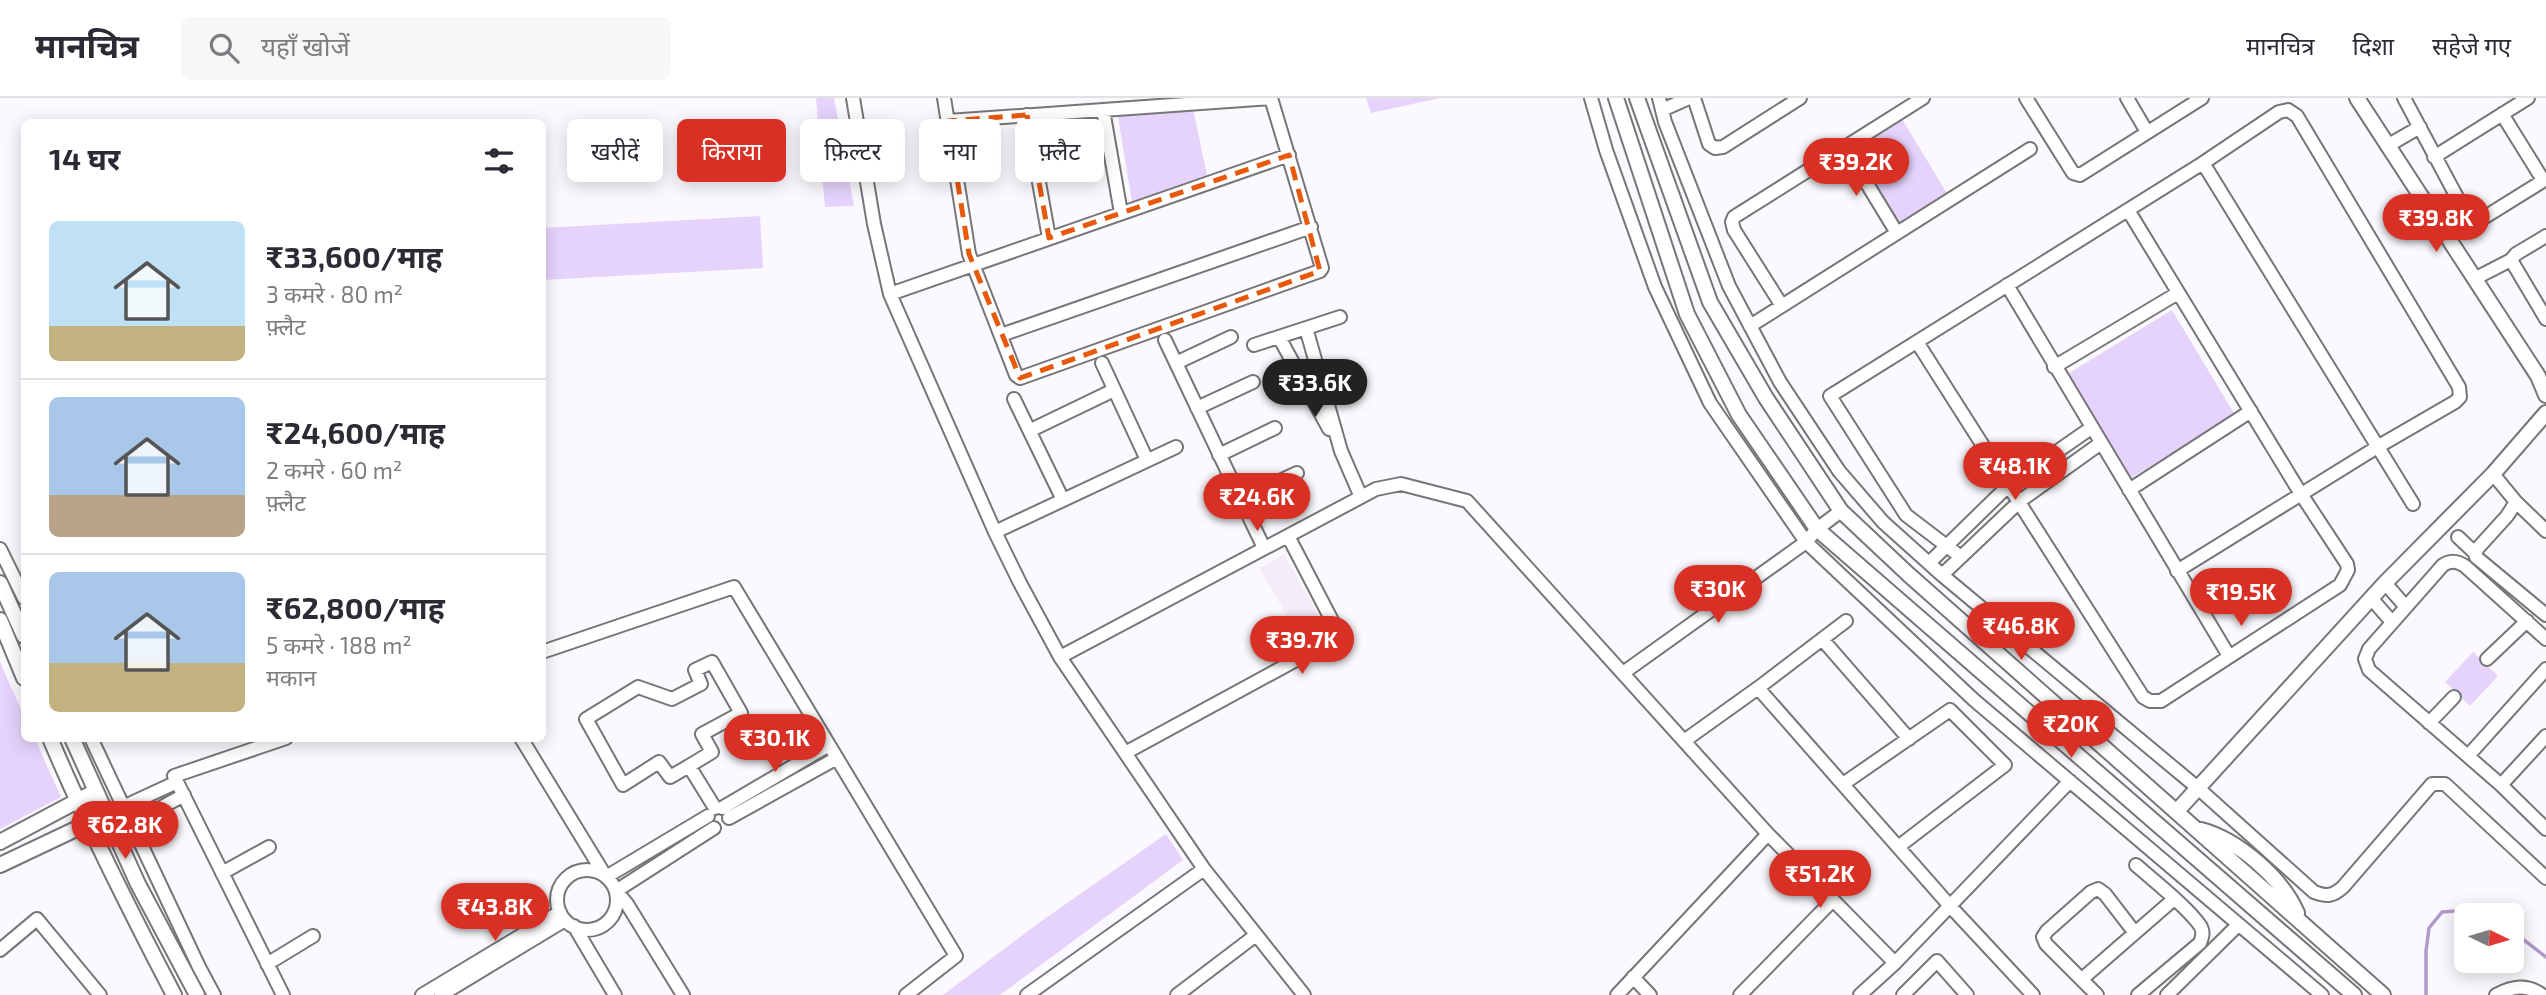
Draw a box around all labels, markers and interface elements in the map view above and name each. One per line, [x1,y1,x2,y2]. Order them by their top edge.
search box [181,17,671,80]
text: मानचित्र [35,25,139,65]
icon: search [205,29,243,67]
text: यहाँ खोजें [261,30,350,61]
text: मानचित्र [2246,31,2315,60]
text: दिशा [2353,31,2394,60]
text: सहेजे गए [2432,31,2511,60]
chip: खरीदें [567,119,663,182]
chip: किराया [677,119,786,182]
chip: फ़िल्टर [800,119,905,182]
chip: नया [919,119,1001,182]
chip: फ़्लैट [1015,119,1104,182]
pin: ₹39.2K [1799,139,1913,198]
text: 14 घर [49,140,120,176]
icon: filters [480,142,518,180]
text: ₹39.2K [1819,147,1893,175]
pin: ₹39.8K [2379,194,2493,254]
text: ₹39.8K [2399,203,2473,231]
text: ₹33,600/माह [266,238,443,274]
icon: home [105,249,189,333]
text: 3 कमरे · 80 m² [266,280,403,308]
text: फ़्लैट [266,312,306,340]
pin: ₹33.6K [1258,360,1372,419]
text: ₹33.6K [1278,368,1352,396]
text: ₹24,600/माह [266,414,445,450]
icon: home [105,425,189,509]
pin: ₹48.1K [1958,442,2072,502]
text: ₹48.1K [1979,451,2051,479]
text: 2 कमरे · 60 m² [266,456,402,484]
pin: ₹24.6K [1200,474,1314,533]
text: ₹24.6K [1219,482,1295,510]
text: फ़्लैट [266,488,306,516]
pin: ₹30K [1677,566,1759,625]
pin: ₹19.5K [2184,568,2298,628]
text: ₹30K [1690,574,1746,602]
text: ₹19.5K [2206,577,2276,605]
text: ₹62,800/माह [266,589,445,625]
icon: home [105,600,189,684]
pin: ₹46.8K [1964,602,2078,662]
text: ₹46.8K [1983,611,2059,639]
pin: ₹39.7K [1245,616,1359,676]
text: ₹39.7K [1266,625,1338,653]
text: 5 कमरे · 188 m² [266,631,412,659]
text: मकान [266,663,316,691]
pin: ₹20K [2030,700,2112,760]
text: ₹20K [2043,709,2099,737]
pin: ₹30.1K [718,714,832,774]
text: ₹30.1K [740,723,810,751]
pin: ₹62.8K [68,802,182,861]
text: ₹62.8K [87,810,163,838]
pin: ₹51.2K [1763,850,1877,910]
text: ₹51.2K [1785,859,1855,887]
pin: ₹43.8K [438,884,552,943]
text: ₹43.8K [457,892,533,920]
north arrow [2454,903,2524,973]
map controls [2454,903,2524,973]

